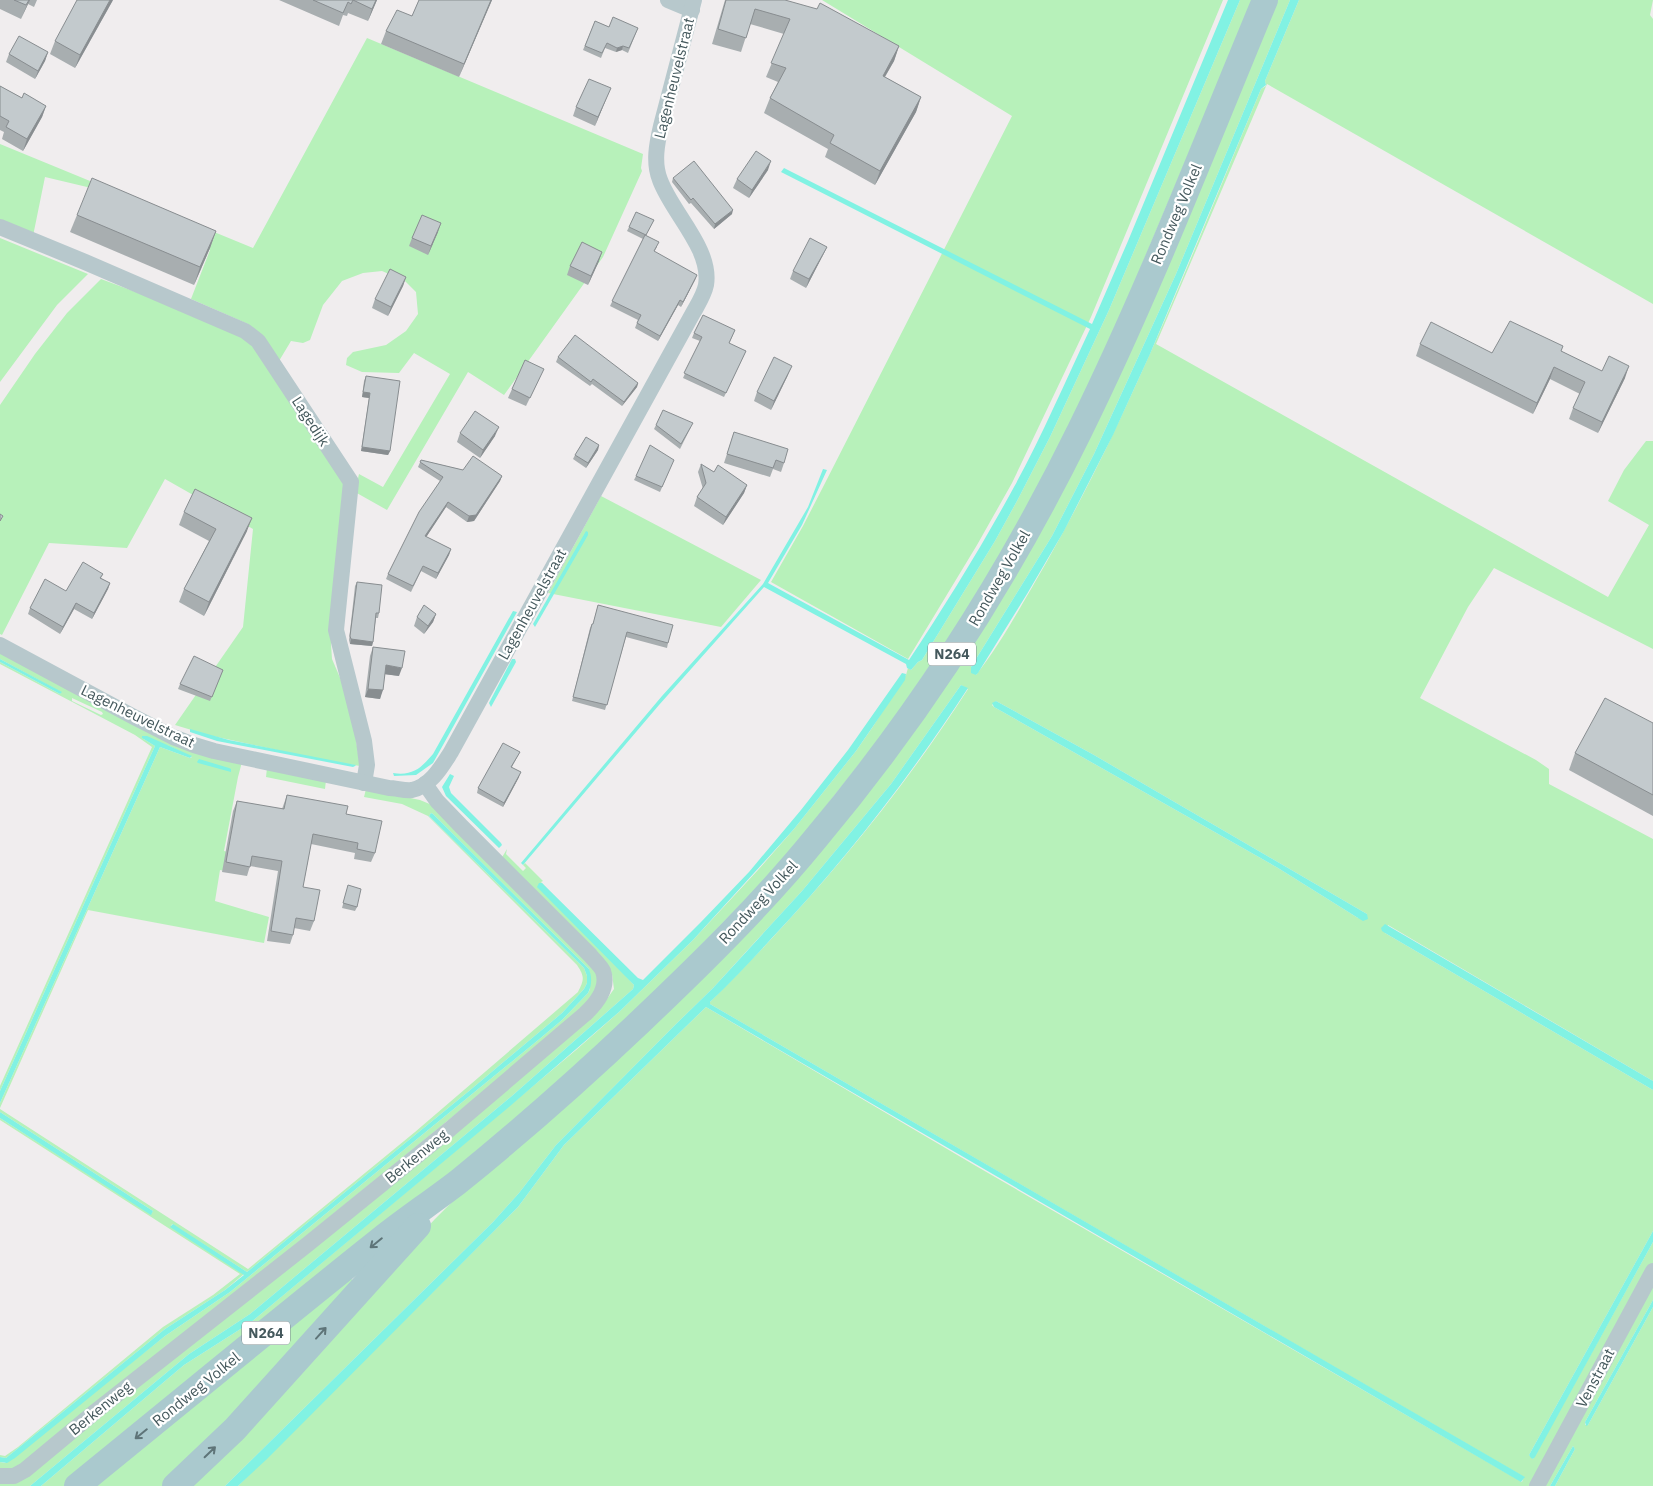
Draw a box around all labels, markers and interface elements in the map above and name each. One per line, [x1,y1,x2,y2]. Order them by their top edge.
street label: Lagenheuvelstraat [650,15,698,141]
street label: Rondweg Volkel [1146,161,1206,267]
street label: Lagedijk [288,392,334,450]
street label: Rondweg Volkel [964,527,1034,629]
street label: Lagenheuvelstraat [494,545,570,663]
road number: N264 [928,642,976,666]
street label: Lagenheuvelstraat [78,680,198,752]
street label: Rondweg Volkel [714,856,802,948]
street label: Berkenweg [381,1125,451,1187]
one-way arrow [370,1238,383,1249]
road number: N264 [242,1322,290,1345]
one-way arrow [315,1327,326,1340]
street label: Venstraat [1571,1345,1619,1411]
street label: Rondweg Volkel [148,1348,244,1430]
street label: Berkenweg [65,1377,135,1439]
one-way arrow [135,1429,148,1440]
one-way arrow [204,1446,217,1458]

